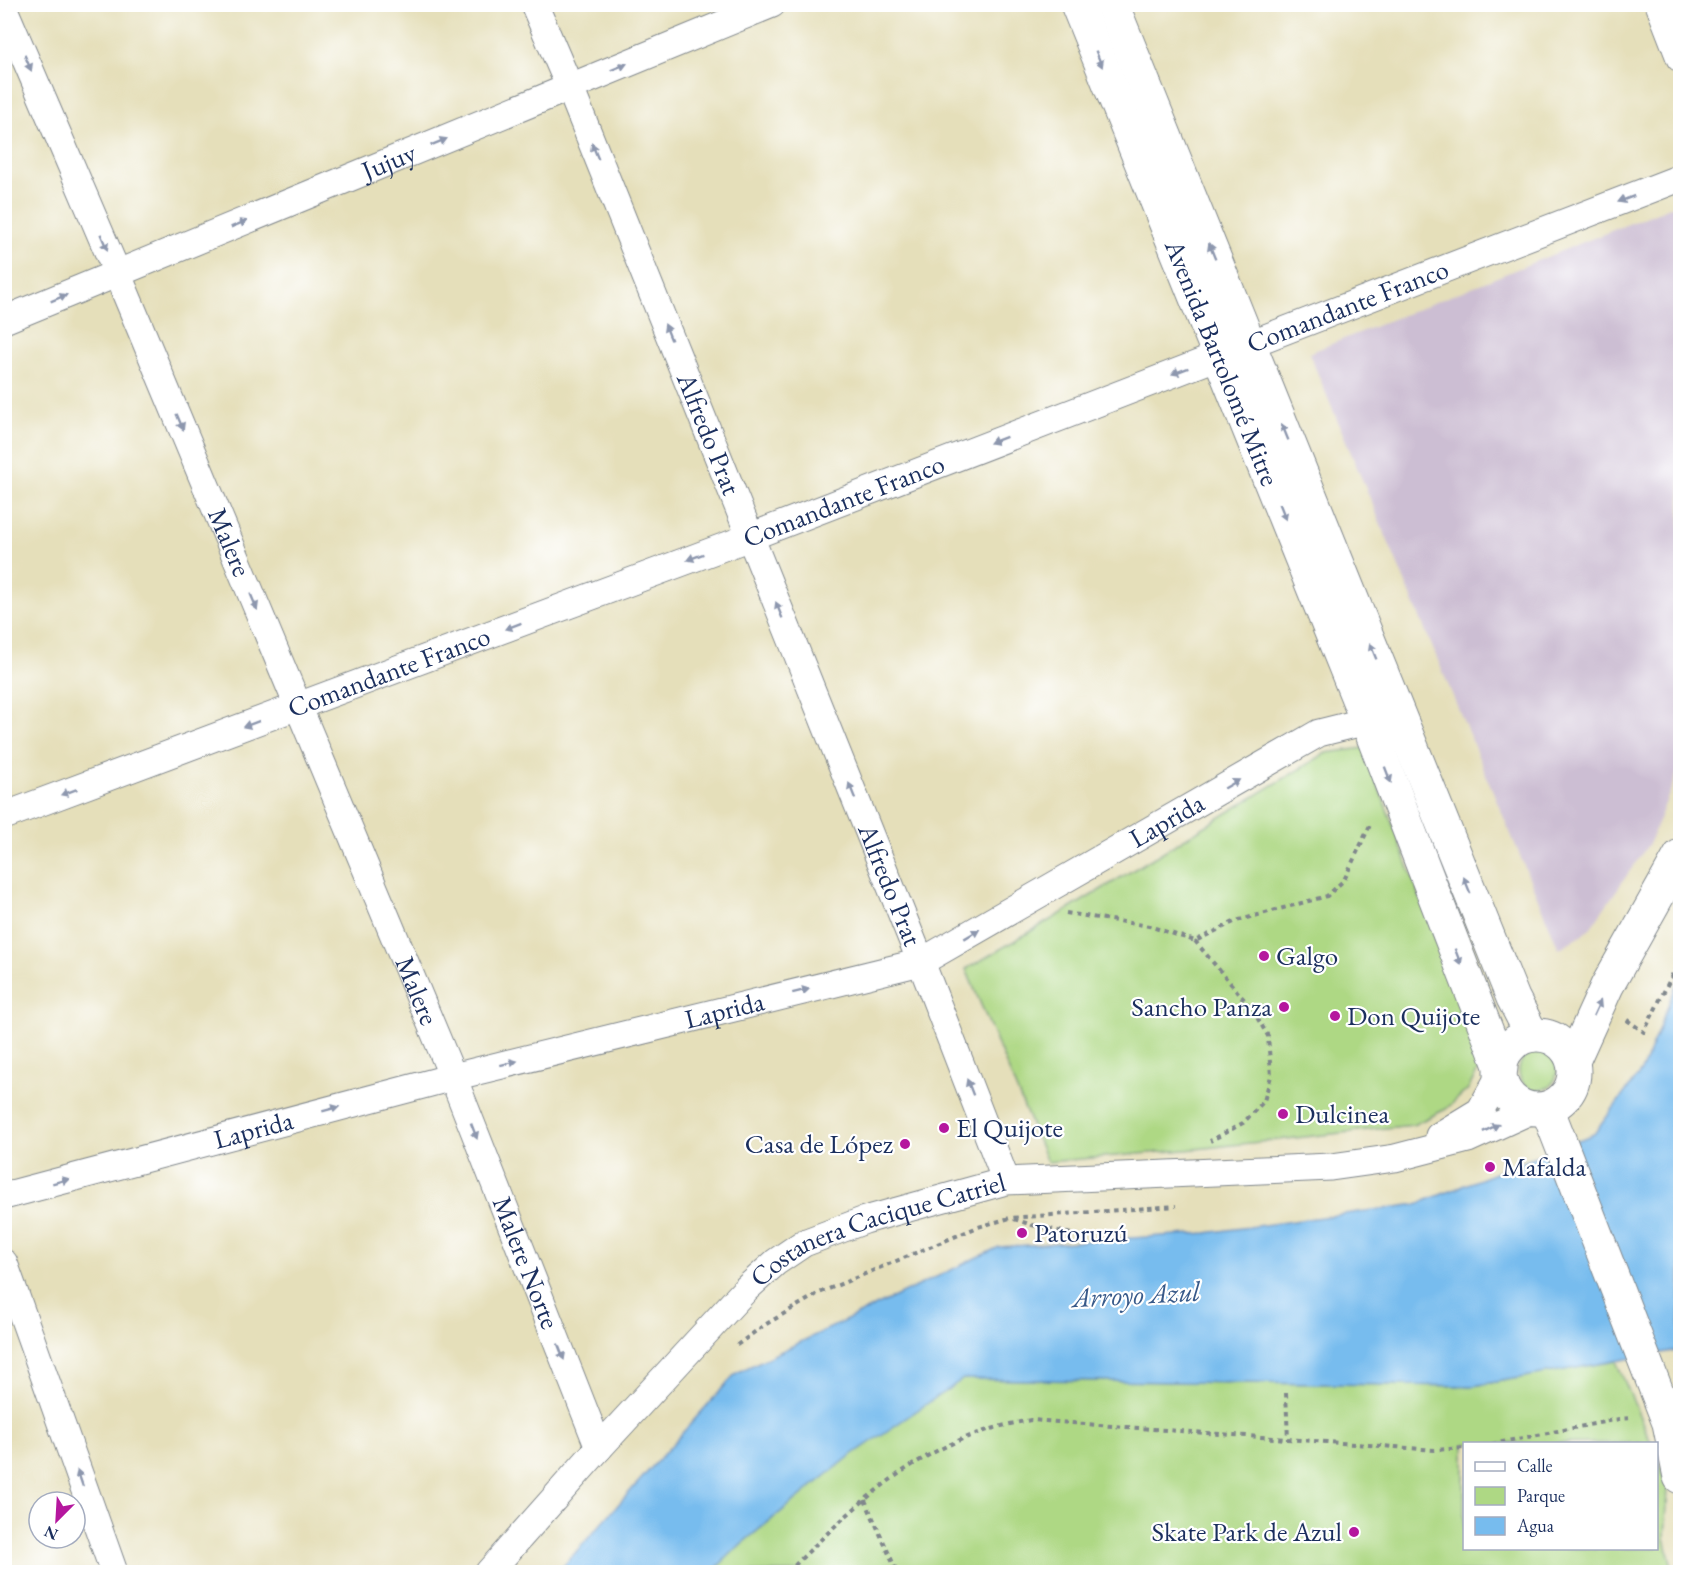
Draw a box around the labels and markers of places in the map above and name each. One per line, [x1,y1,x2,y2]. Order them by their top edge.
place label: Galgo [1276,938,1338,973]
marker: Galgo [1257,949,1271,963]
place label: Sancho Panza [1131,989,1272,1024]
place label: Don Quijote [1347,998,1480,1033]
marker: Sancho Panza [1277,1000,1291,1014]
marker: Don Quijote [1328,1009,1342,1023]
place label: Dulcinea [1295,1096,1389,1131]
marker: Dulcinea [1276,1107,1290,1121]
place label: El Quijote [956,1110,1063,1145]
marker: El Quijote [937,1121,951,1135]
place label: Casa de López [745,1126,894,1161]
marker: Casa de López [898,1137,912,1151]
place label: Mafalda [1502,1149,1586,1184]
marker: Mafalda [1483,1160,1497,1174]
place label: Patoruzú [1034,1215,1128,1250]
marker: Patoruzú [1015,1226,1029,1240]
place label: Skate Park de Azul [1152,1514,1342,1549]
marker: Skate Park de Azul [1347,1525,1361,1539]

